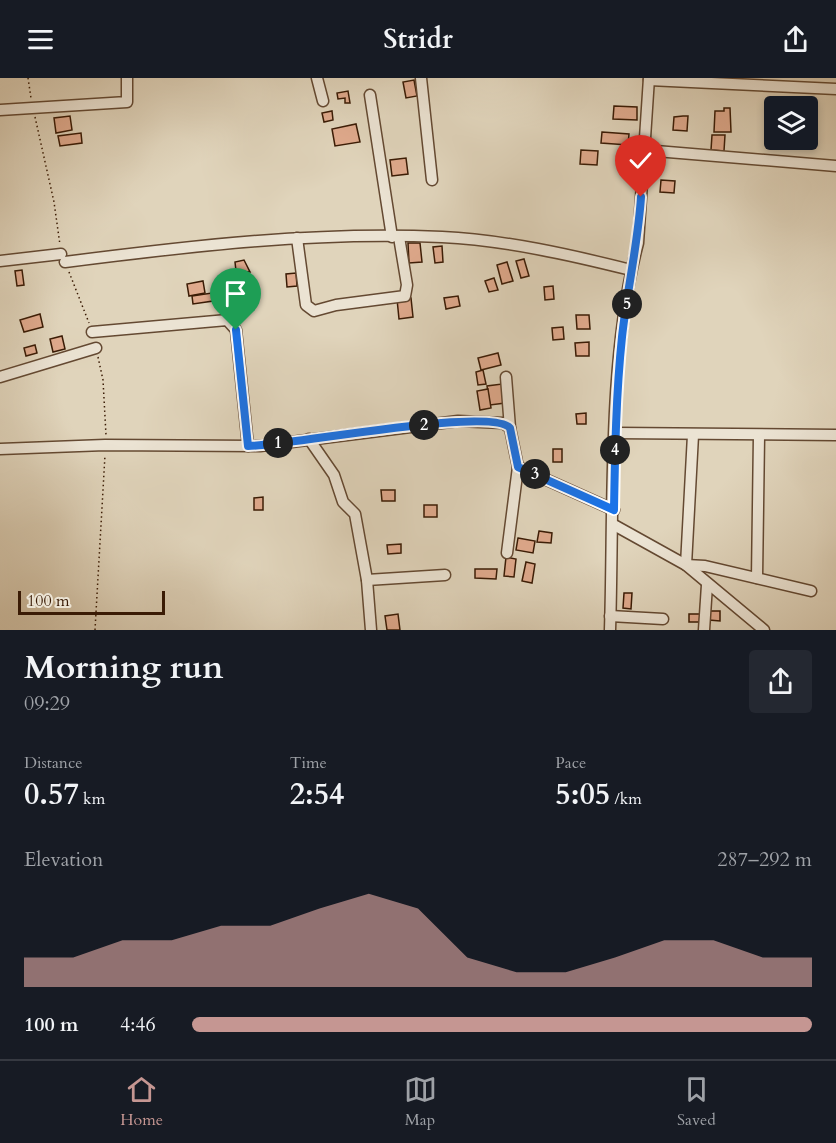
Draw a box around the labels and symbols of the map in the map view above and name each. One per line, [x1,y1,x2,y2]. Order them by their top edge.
pin [615,135,666,197]
pin [210,268,261,330]
pin: 5 [612,289,642,319]
pin: 2 [409,410,439,440]
pin: 1 [263,428,293,458]
pin: 4 [600,435,630,465]
pin: 3 [520,459,550,489]
scale bar [18,588,165,616]

